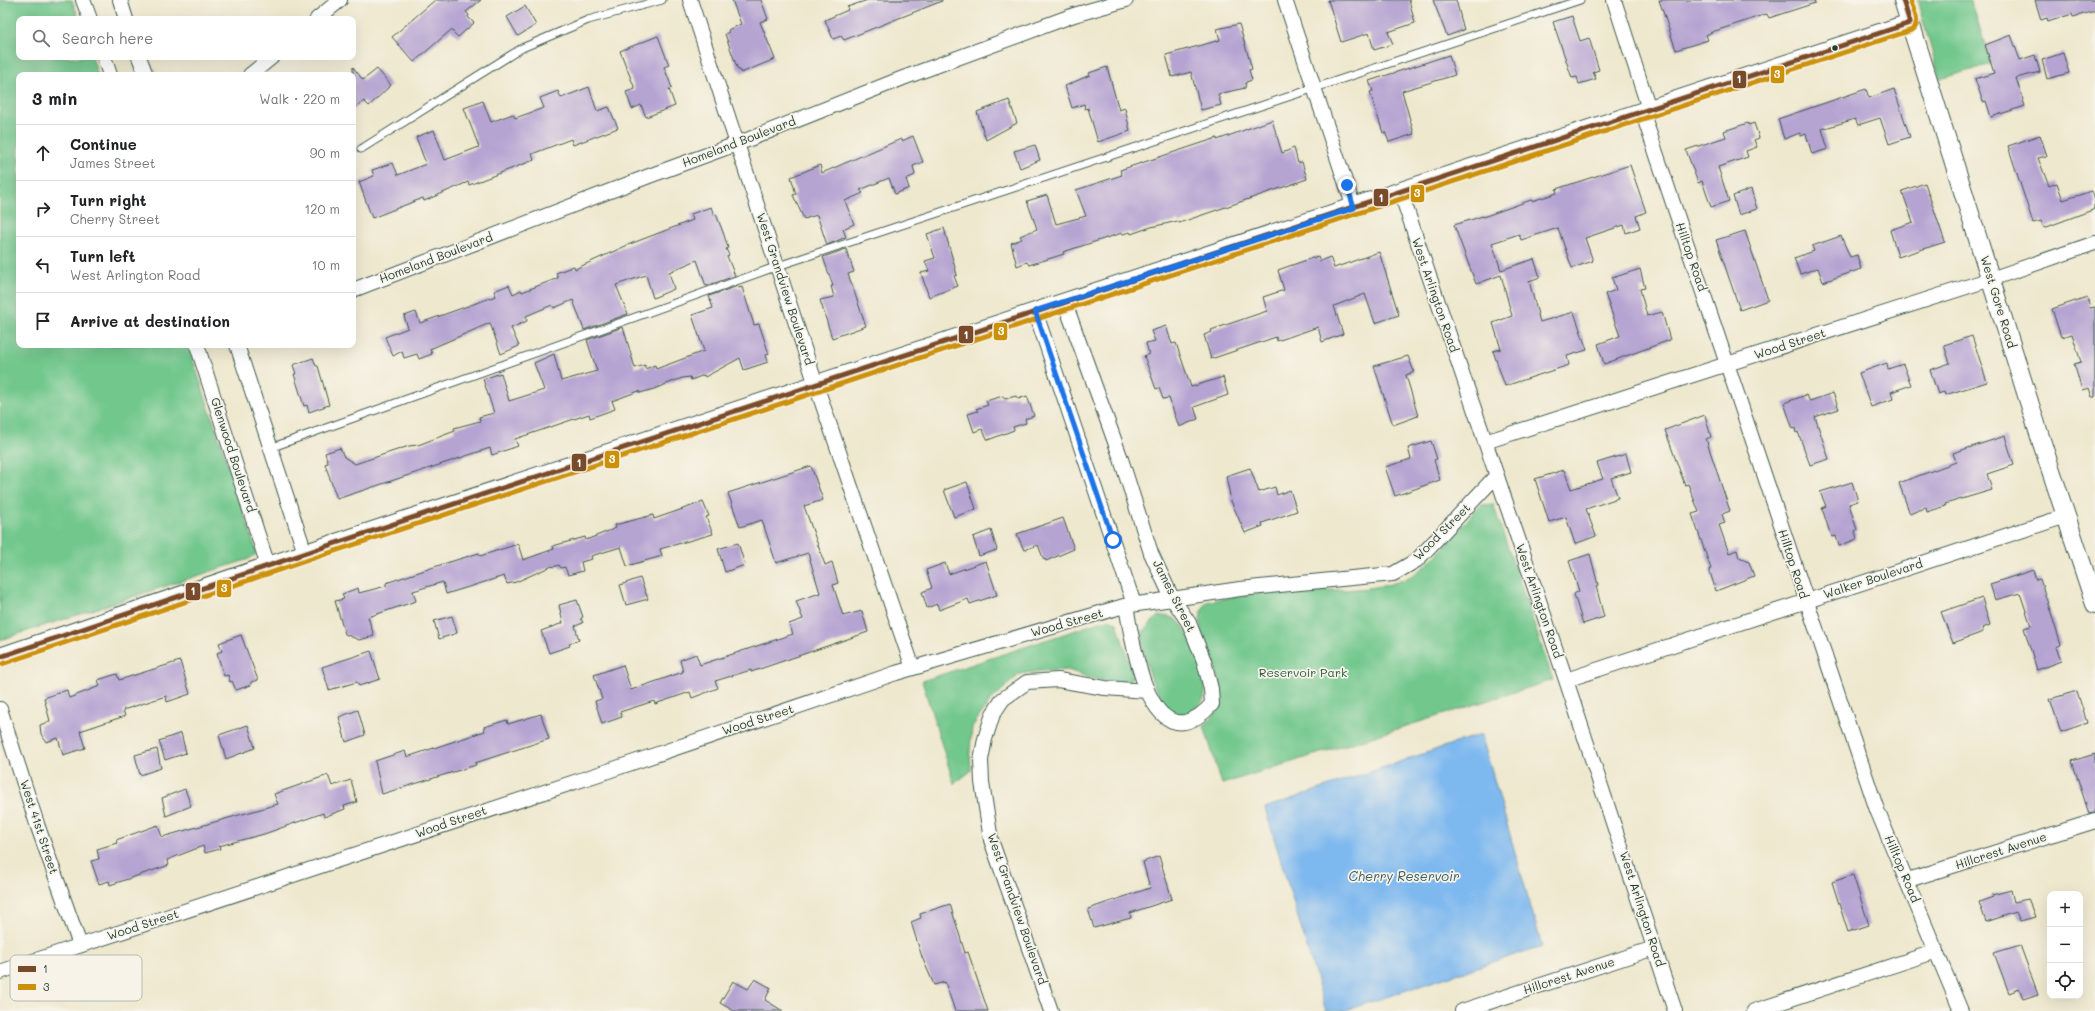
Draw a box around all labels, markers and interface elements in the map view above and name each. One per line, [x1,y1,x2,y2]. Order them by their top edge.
search box [16,16,356,60]
icon: search [30,27,52,49]
text: Search here [62,28,153,48]
unlabelled marker [1830,43,1840,53]
line badge: 3 [1770,65,1785,84]
text: 3 [1774,66,1781,81]
line badge: 1 [1732,70,1747,89]
text: 1 [1737,71,1741,86]
text: 3 min [32,87,77,109]
text: Walk · 220 m [259,90,340,107]
street label: Homeland Boulevard [680,112,798,170]
text: Continue [70,134,137,154]
icon: ahead [32,142,54,164]
text: 90 m [310,144,340,161]
text: James Street [70,154,156,171]
route end [1338,176,1356,194]
line badge: 3 [1410,184,1425,203]
text: 3 [1414,185,1421,200]
line badge: 1 [1373,188,1389,207]
text: Turn right [70,190,147,210]
text: 1 [1379,190,1383,205]
icon: right [32,198,54,220]
text: 120 m [304,200,340,217]
text: Cherry Street [70,210,160,227]
street label: West Grandview Boulevard [754,211,818,367]
street label: Hilltop Road [1673,220,1711,294]
street label: Homeland Boulevard [377,228,495,286]
street label: West Arlington Road [1409,235,1463,355]
text: Turn left [70,246,135,266]
street label: West Gore Road [1977,253,2021,350]
icon: left [32,254,54,276]
text: 10 m [312,256,340,273]
text: West Arlington Road [70,266,200,283]
icon: arrive [32,310,54,332]
text: Arrive at destination [70,311,230,331]
line badge: 3 [993,322,1008,341]
text: 3 [998,323,1005,338]
street label: Wood Street [1752,324,1828,362]
line badge: 1 [958,325,974,344]
text: 1 [964,327,968,342]
street label: Glenwood Boulevard [208,395,260,515]
line badge: 3 [604,450,620,469]
text: 3 [609,451,616,466]
line badge: 1 [571,453,587,472]
text: 1 [577,455,581,470]
street label: Wood Street [1409,499,1473,563]
street label: Hilltop Road [1775,527,1813,601]
route start [1104,531,1122,549]
street label: West Arlington Road [1513,541,1567,661]
street label: Walker Boulevard [1821,554,1925,602]
street label: James Street [1150,557,1200,634]
line badge: 3 [216,579,232,598]
text: 3 [221,580,228,595]
line badge: 1 [185,582,201,601]
text: 1 [191,583,195,598]
street label: Wood Street [1029,604,1105,640]
park label: Reservoir Park [1259,664,1347,680]
street label: Wood Street [720,700,796,738]
street label: West 41st Street [17,777,63,876]
street label: Wood Street [413,801,488,841]
street label: Hillcrest Avenue [1953,828,2048,872]
street label: West Grandview Boulevard [984,831,1052,987]
street label: Hilltop Road [1882,832,1924,905]
street label: West Arlington Road [1617,849,1669,969]
water label: Cherry Reservoir [1348,867,1460,884]
map controls [2047,891,2083,999]
button: + [2047,891,2083,927]
street label: Wood Street [105,905,181,943]
button: − [2047,927,2083,963]
street label: Hillcrest Avenue [1521,953,1616,997]
legend [10,955,142,1001]
text: 1 [43,961,48,976]
button: locate [2047,963,2083,999]
text: 3 [43,979,50,994]

